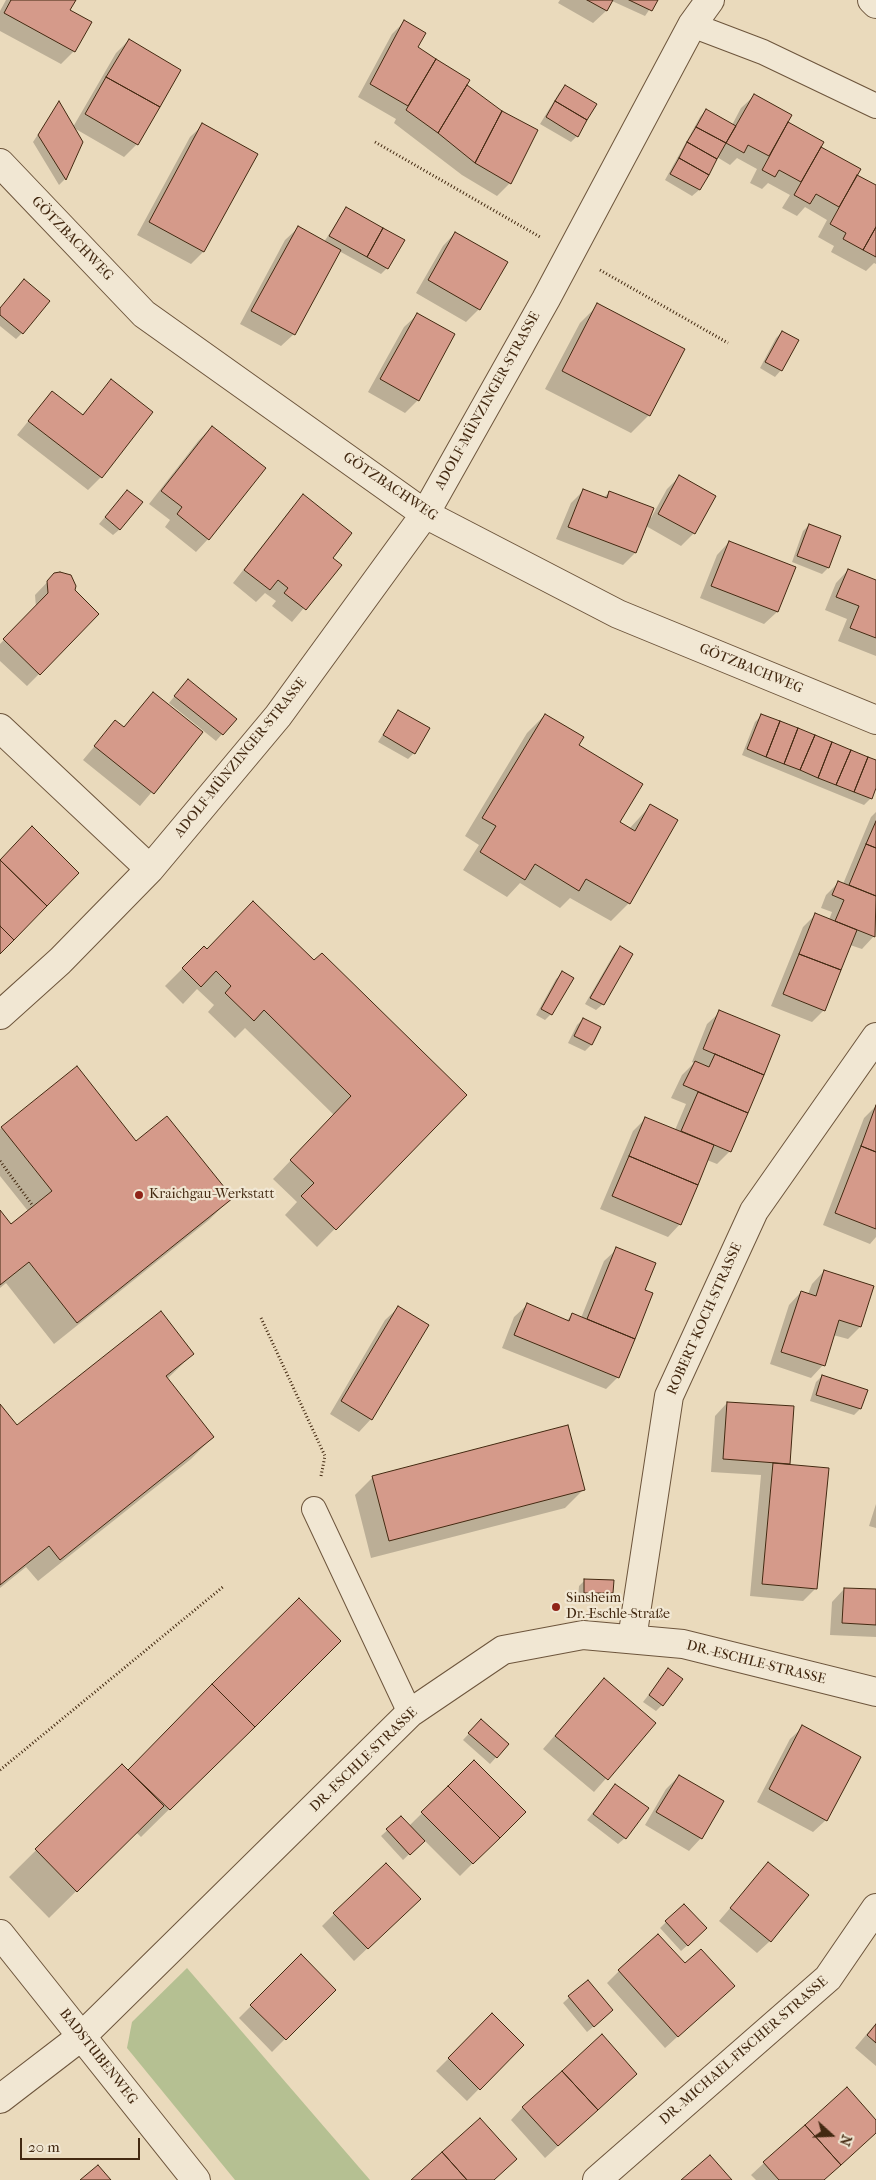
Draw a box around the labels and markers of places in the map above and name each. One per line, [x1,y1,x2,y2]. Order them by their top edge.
place label: Kraichgau-Werkstatt [149,1187,274,1203]
marker: Kraichgau-Werkstatt [133,1189,145,1201]
place label: Sinsheim Dr.-Eschle-Straße [566,1591,670,1624]
marker: Sinsheim Dr.-Eschle-Straße [550,1601,562,1613]

